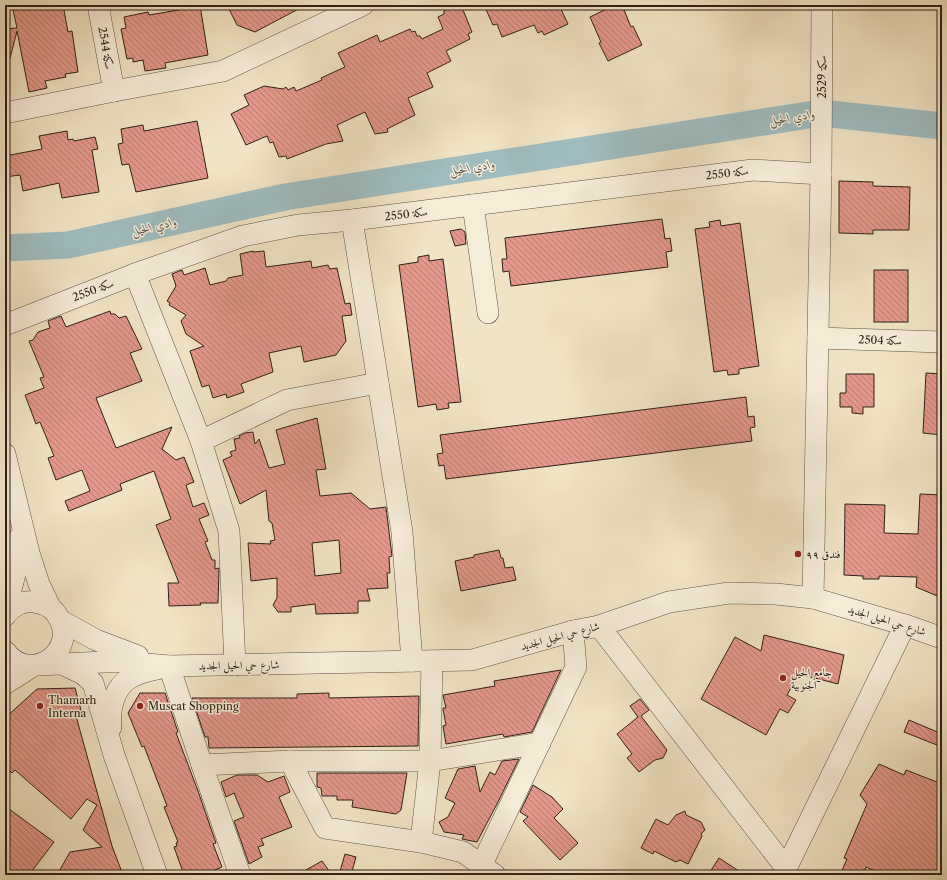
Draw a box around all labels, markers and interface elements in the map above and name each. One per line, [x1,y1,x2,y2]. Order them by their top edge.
street label: سكة 2544 [95,26,117,70]
street label: سكة 2529 [815,55,829,99]
water label: وادي الحيل [768,106,816,131]
water label: وادي الحيل [448,156,496,181]
street label: سكة 2550 [705,163,749,183]
street label: سكة 2550 [384,204,428,224]
water label: وادي الحيل [130,214,179,241]
street label: سكة 2550 [70,276,116,304]
street label: سكة 2504 [858,332,902,348]
place label: فندق ٩٩ [806,547,840,561]
marker: فندق ٩٩ [793,549,803,559]
street label: شارع حي الحيل الجديد [846,602,928,641]
street label: شارع حي الحيل الجديد [519,619,602,656]
street label: شارع حي الحيل الجديد [199,657,280,676]
place label: جامع الحيل الجنوبية [791,665,832,692]
marker: جامع الحيل الجنوبية [778,673,788,683]
place label: Thamarh Interna [48,693,97,720]
place label: Muscat Shopping [148,699,239,713]
marker: Thamarh Interna [35,701,45,711]
marker: Muscat Shopping [135,701,145,711]

